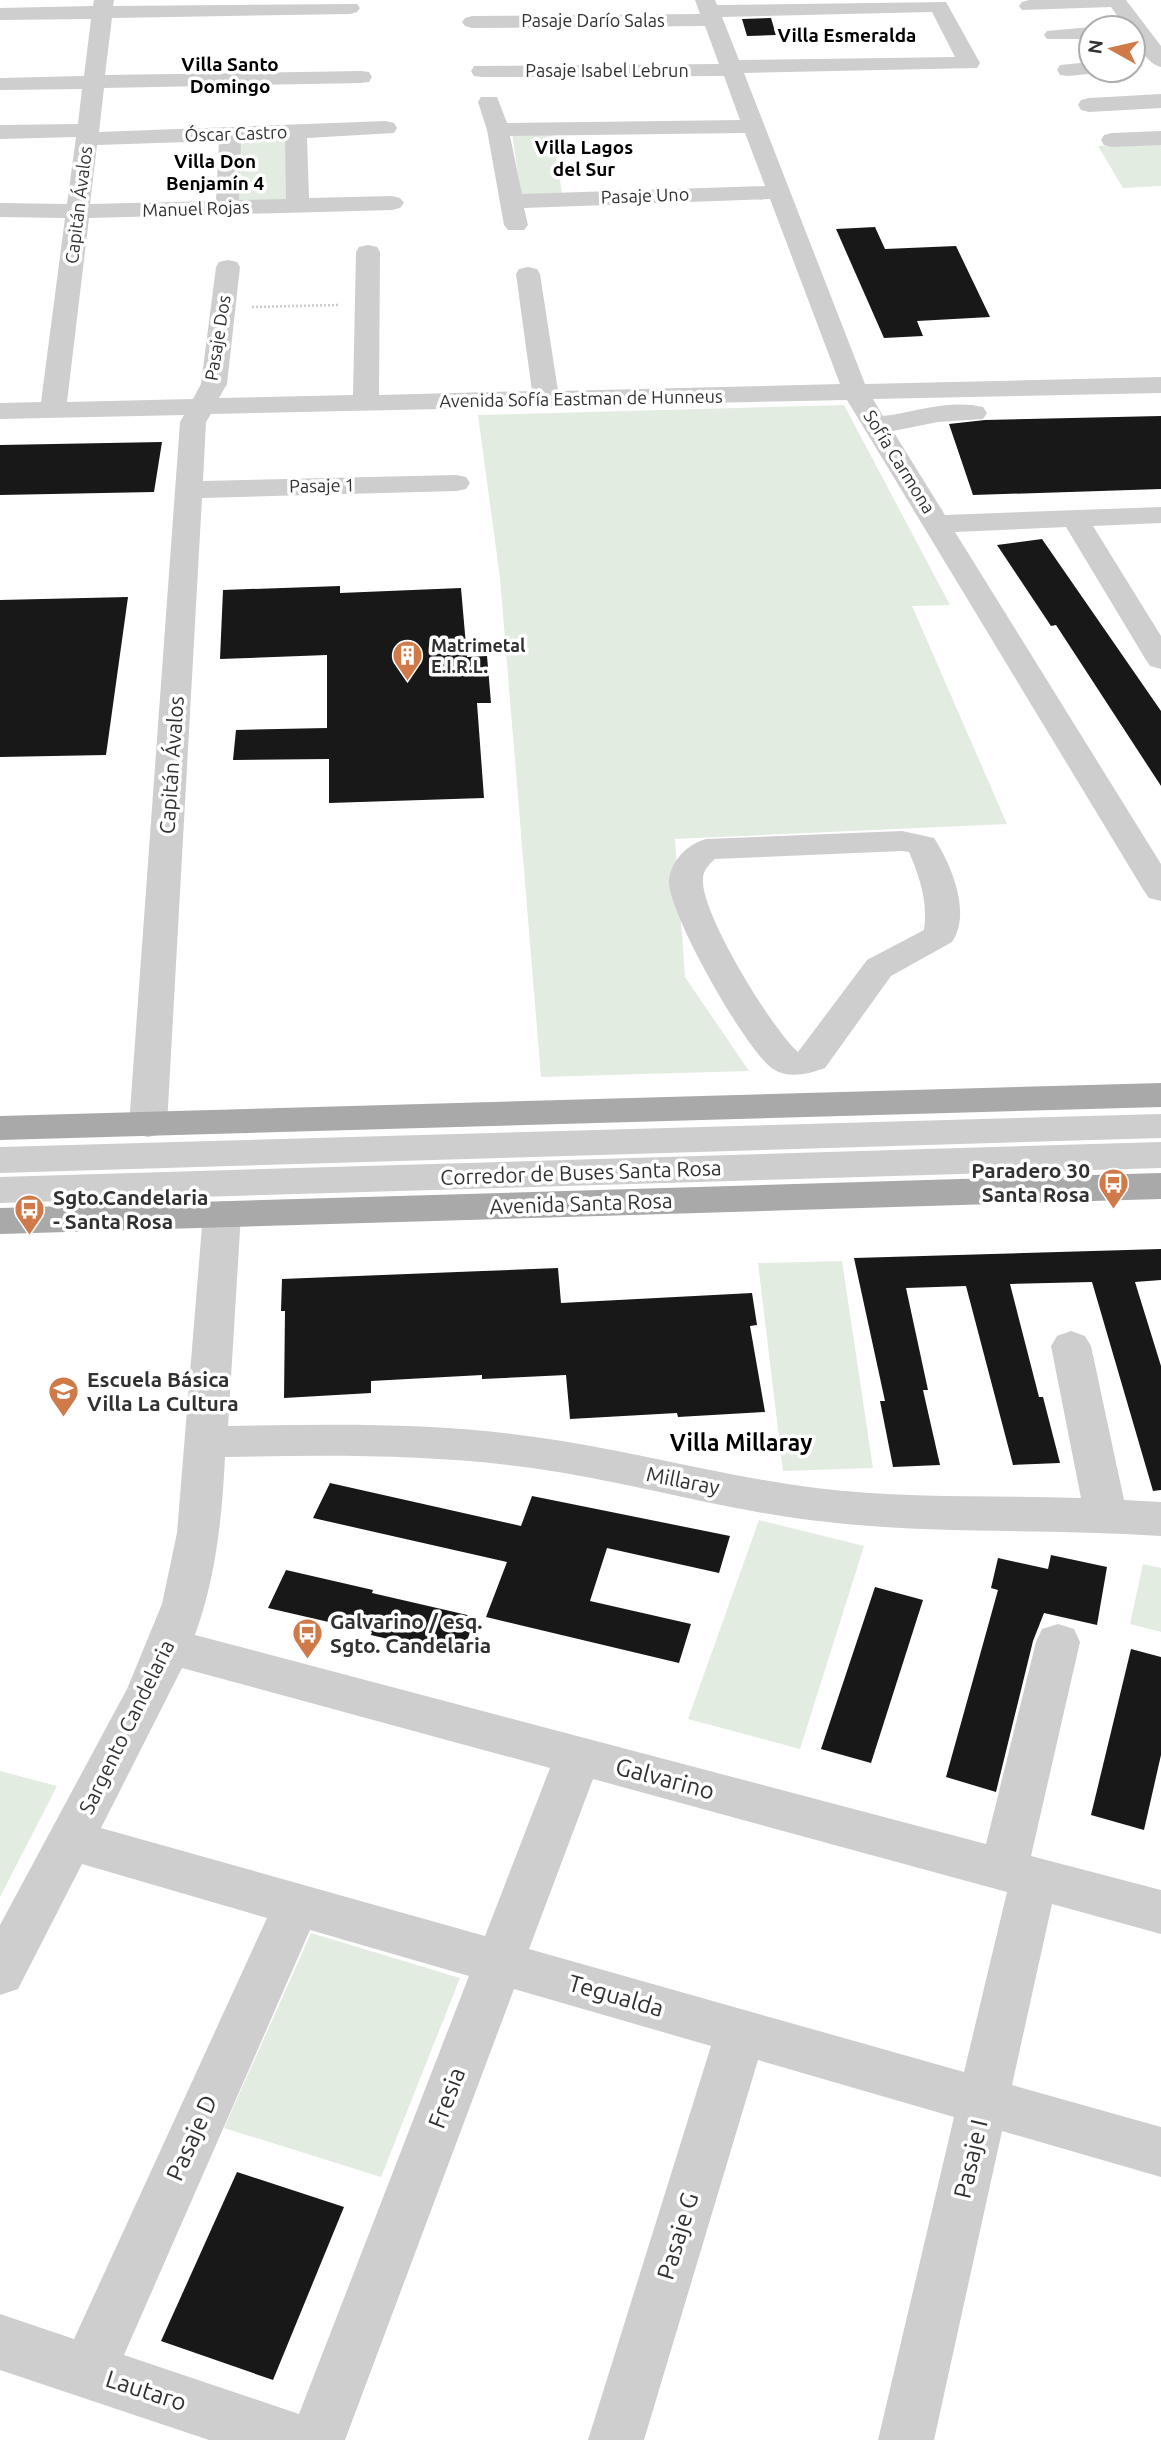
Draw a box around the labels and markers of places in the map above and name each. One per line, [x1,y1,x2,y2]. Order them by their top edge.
place label: Matrimetal E.I.R.L. [431,635,526,676]
building icon: Matrimetal E.I.R.L. [391,639,425,683]
place label: Paradero 30 Santa Rosa [971,1158,1090,1206]
bus stop icon: Paradero 30 Santa Rosa [1096,1166,1130,1210]
place label: Sgto.Candelaria - Santa Rosa [53,1185,208,1233]
bus stop icon: Sgto.Candelaria - Santa Rosa [13,1193,47,1237]
place label: Escuela Básica Villa La Cultura [87,1367,239,1415]
school or university icon: Escuela Básica Villa La Cultura [47,1375,81,1419]
place label: Galvarino / esq. Sgto. Candelaria [330,1609,491,1657]
bus stop icon: Galvarino / esq. Sgto. Candelaria [290,1617,324,1661]

